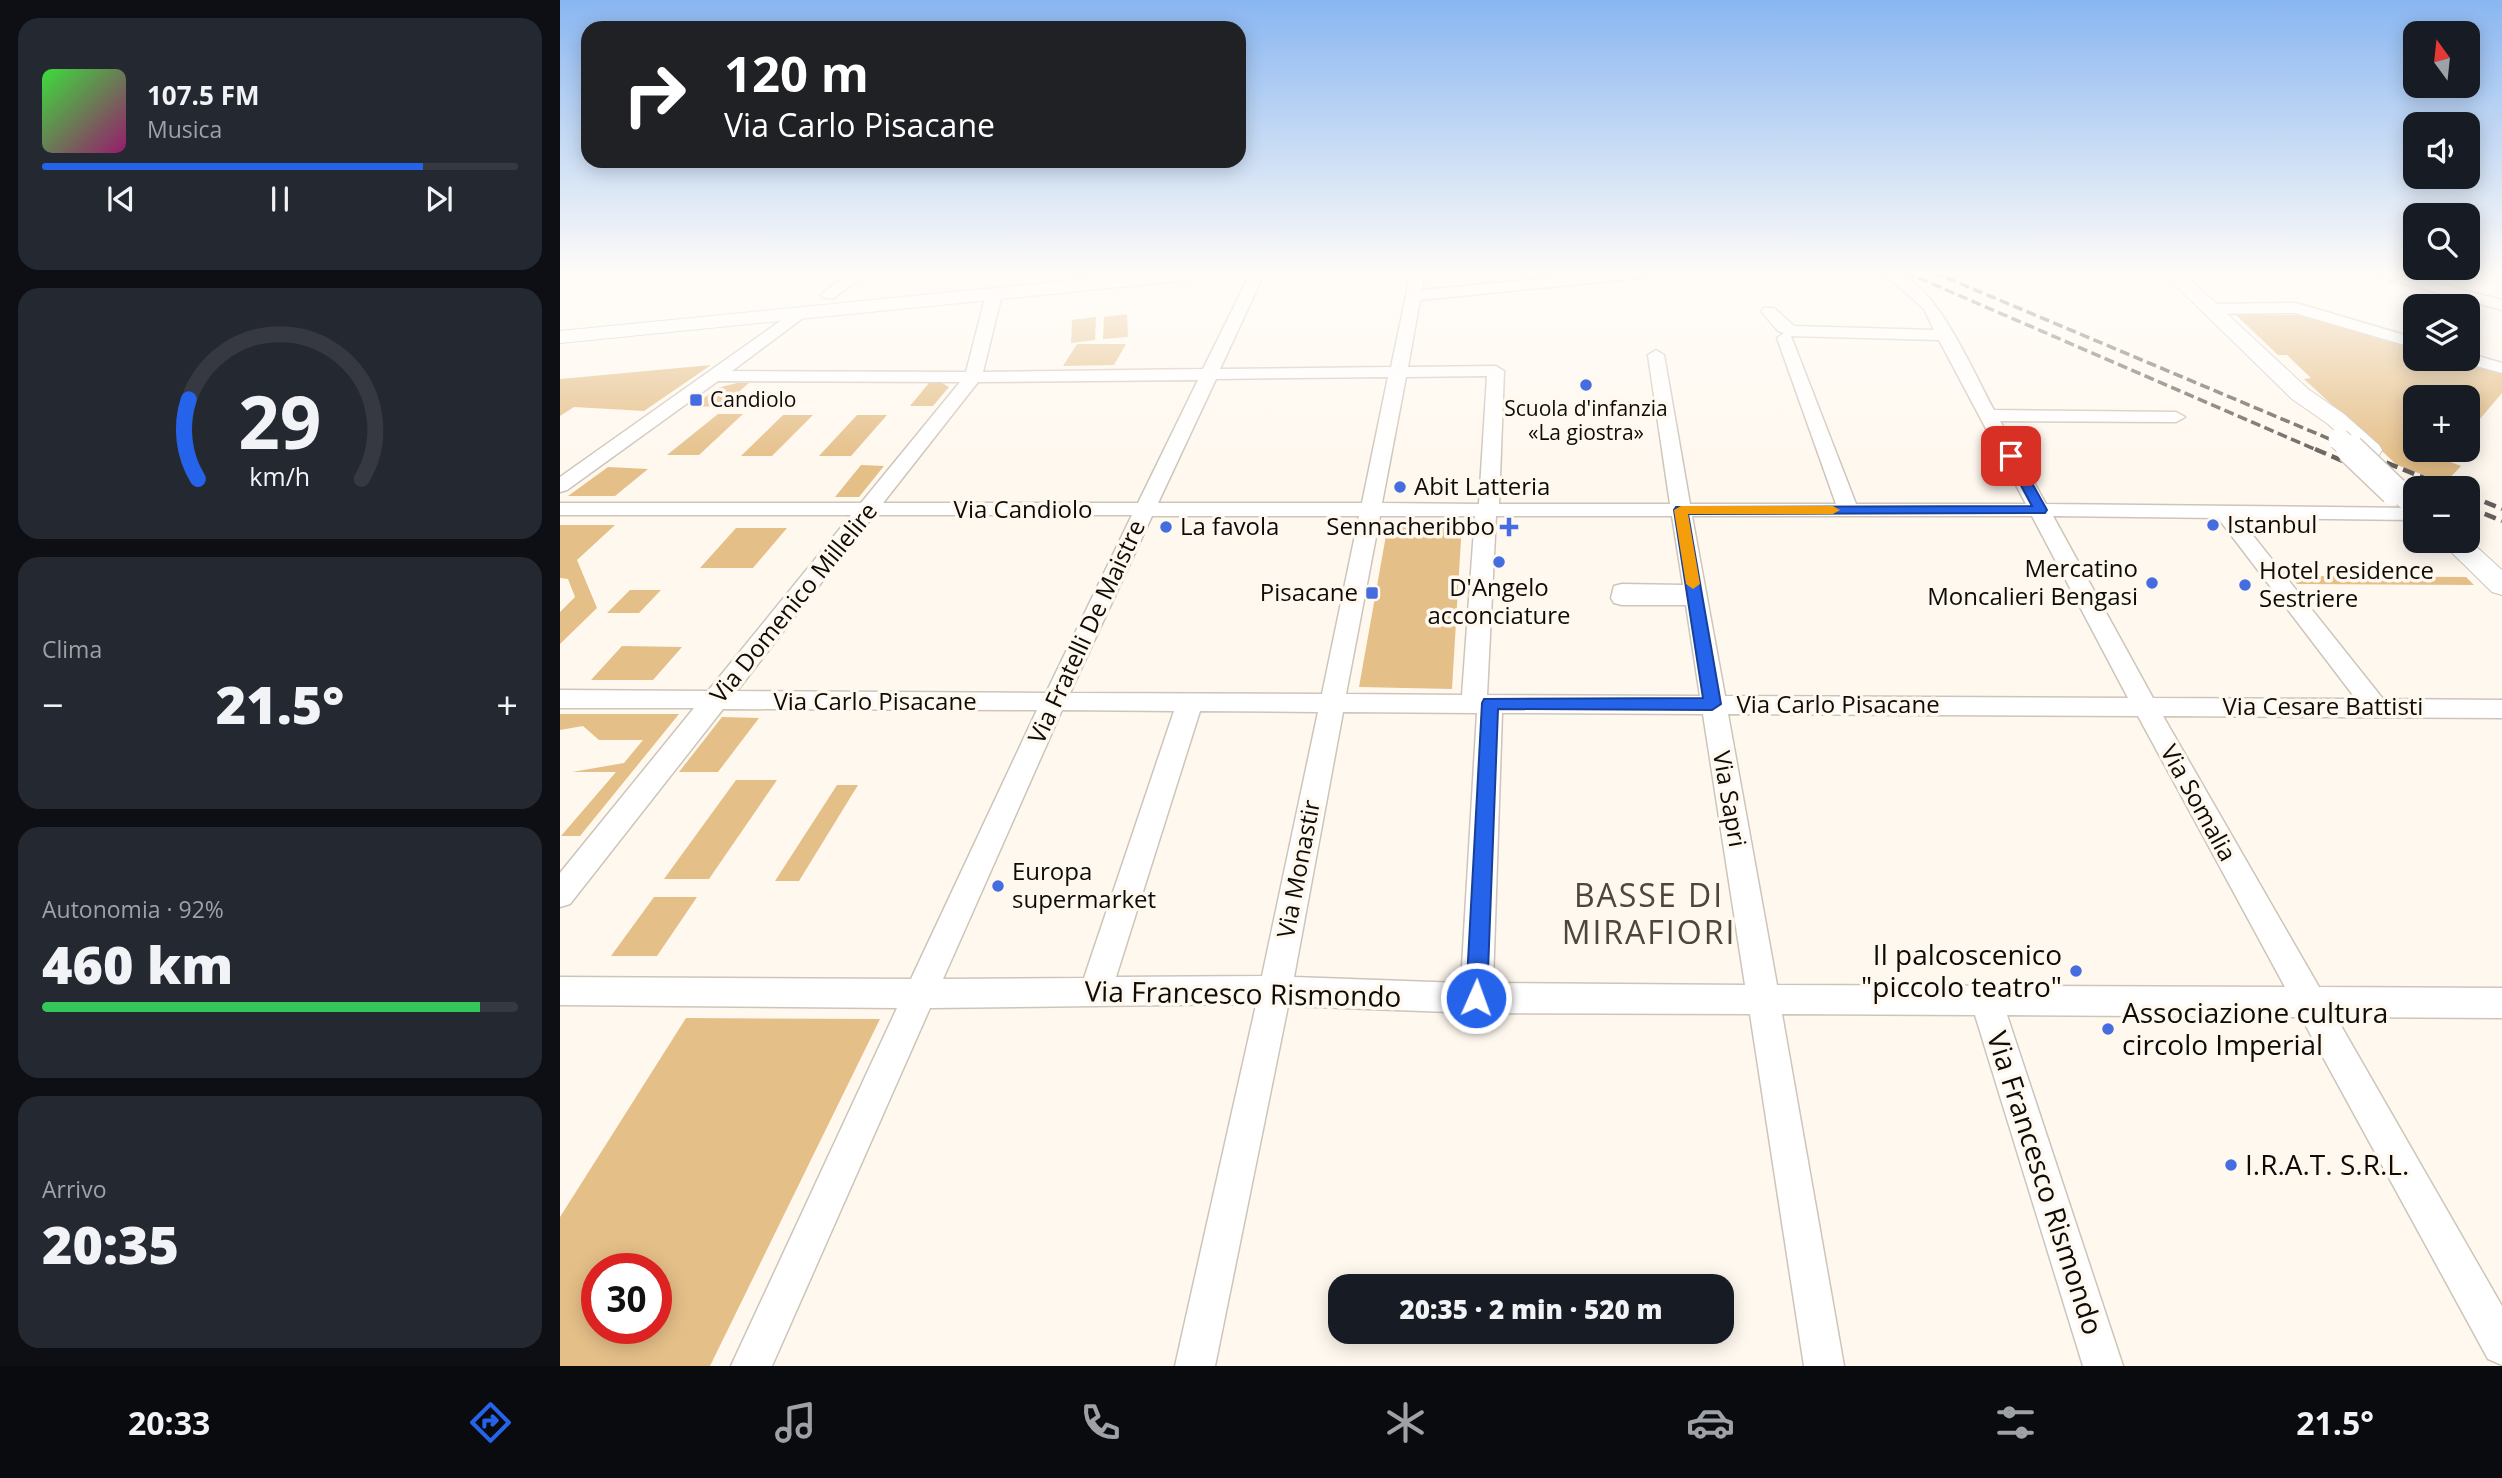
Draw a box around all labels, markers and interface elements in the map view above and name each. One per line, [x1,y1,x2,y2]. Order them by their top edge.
north arrow [2403,21,2480,98]
map controls [2403,21,2480,553]
text: 120 m [724,40,869,106]
icon: right [609,49,700,140]
text: 107.5 FM [147,77,259,113]
text: Via Carlo Pisacane [724,103,995,146]
button: sound [2403,112,2480,189]
text: Musica [147,113,222,145]
icon: previous [102,180,140,218]
icon: pause [261,180,299,218]
icon: next [420,180,458,218]
button: search [2403,203,2480,280]
button: layers [2403,294,2480,371]
text: 29 [238,372,322,471]
marker: Scuola d'infanzia «La giostra» [1578,377,1594,393]
place label: Candiolo [710,385,797,413]
button: + [2403,385,2480,462]
marker: Candiolo [688,392,704,408]
place label: Scuola d'infanzia «La giostra» [1504,394,1668,446]
pin [1981,426,2041,486]
icon: arrive [1992,437,2030,475]
text: km/h [250,459,310,493]
place label: Abit Latteria [1414,469,1550,502]
button: − [2403,476,2480,553]
marker: Abit Latteria [1392,479,1408,495]
street label: Via Candiolo [954,492,1092,525]
street label: Via Domenico Millelire [702,495,884,709]
place label: Istanbul [2227,507,2317,540]
place label: La favola [1180,509,1279,542]
place label: Sennacheribbo [1326,509,1495,542]
street label: Via Fratelli De Maistre [1019,514,1152,749]
marker: Istanbul [2205,517,2221,533]
marker: La favola [1158,519,1174,535]
marker: Sennacheribbo [1501,519,1517,535]
place label: Mercatino Moncalieri Bengasi [1927,551,2138,612]
place label: Hotel residence Sestriere [2259,553,2434,614]
marker: D'Angelo acconciature [1491,554,1507,570]
place label: D'Angelo acconciature [1428,570,1570,631]
place label: Pisacane [1260,575,1358,608]
marker: Mercatino Moncalieri Bengasi [2144,575,2160,591]
marker: Hotel residence Sestriere [2237,577,2253,593]
marker: Pisacane [1364,585,1380,601]
text: Clima [42,633,102,665]
text: 21.5° [216,668,344,739]
text: − [42,678,64,730]
text: + [496,678,518,730]
street label: Via Carlo Pisacane [773,684,977,717]
street label: Via Carlo Pisacane [1736,687,1940,720]
street label: Via Cesare Battisti [2223,689,2423,722]
street label: Via Somalia [2154,738,2245,866]
street label: Via Sapri [1706,748,1755,849]
street label: Via Monastir [1268,797,1327,941]
place label: Europa supermarket [1012,854,1156,915]
district label: BASSE DI MIRAFIORI [1562,873,1736,953]
marker: Europa supermarket [990,878,1006,894]
text: Autonomia · 92% [42,893,224,925]
text: 460 km [42,928,233,999]
place label: Il palcoscenico "piccolo teatro" [1861,935,2062,1005]
position arrow [1439,961,1513,1035]
marker: Il palcoscenico "piccolo teatro" [2068,963,2084,979]
street label: Via Francesco Rismondo [1084,971,1402,1015]
place label: Associazione cultura circolo Imperial [2122,993,2388,1063]
marker: Associazione cultura circolo Imperial [2100,1021,2116,1037]
street label: Via Francesco Rismondo [1979,1026,2113,1339]
place label: I.R.A.T. S.R.L. [2245,1145,2409,1183]
marker: I.R.A.T. S.R.L. [2223,1157,2239,1173]
text: Arrivo [42,1173,106,1205]
text: 20:35 [42,1208,179,1279]
speed limit sign: 30 [581,1253,672,1344]
text: 20:35 · 2 min · 520 m [1400,1291,1662,1327]
icon: directions [466,1398,515,1447]
icon: music [771,1398,820,1447]
icon: phone [1076,1398,1125,1447]
icon: climate [1381,1398,1430,1447]
icon: car [1686,1398,1735,1447]
icon: filters [1991,1398,2040,1447]
text: 20:33 [128,1401,210,1444]
text: 21.5° [2296,1401,2374,1444]

